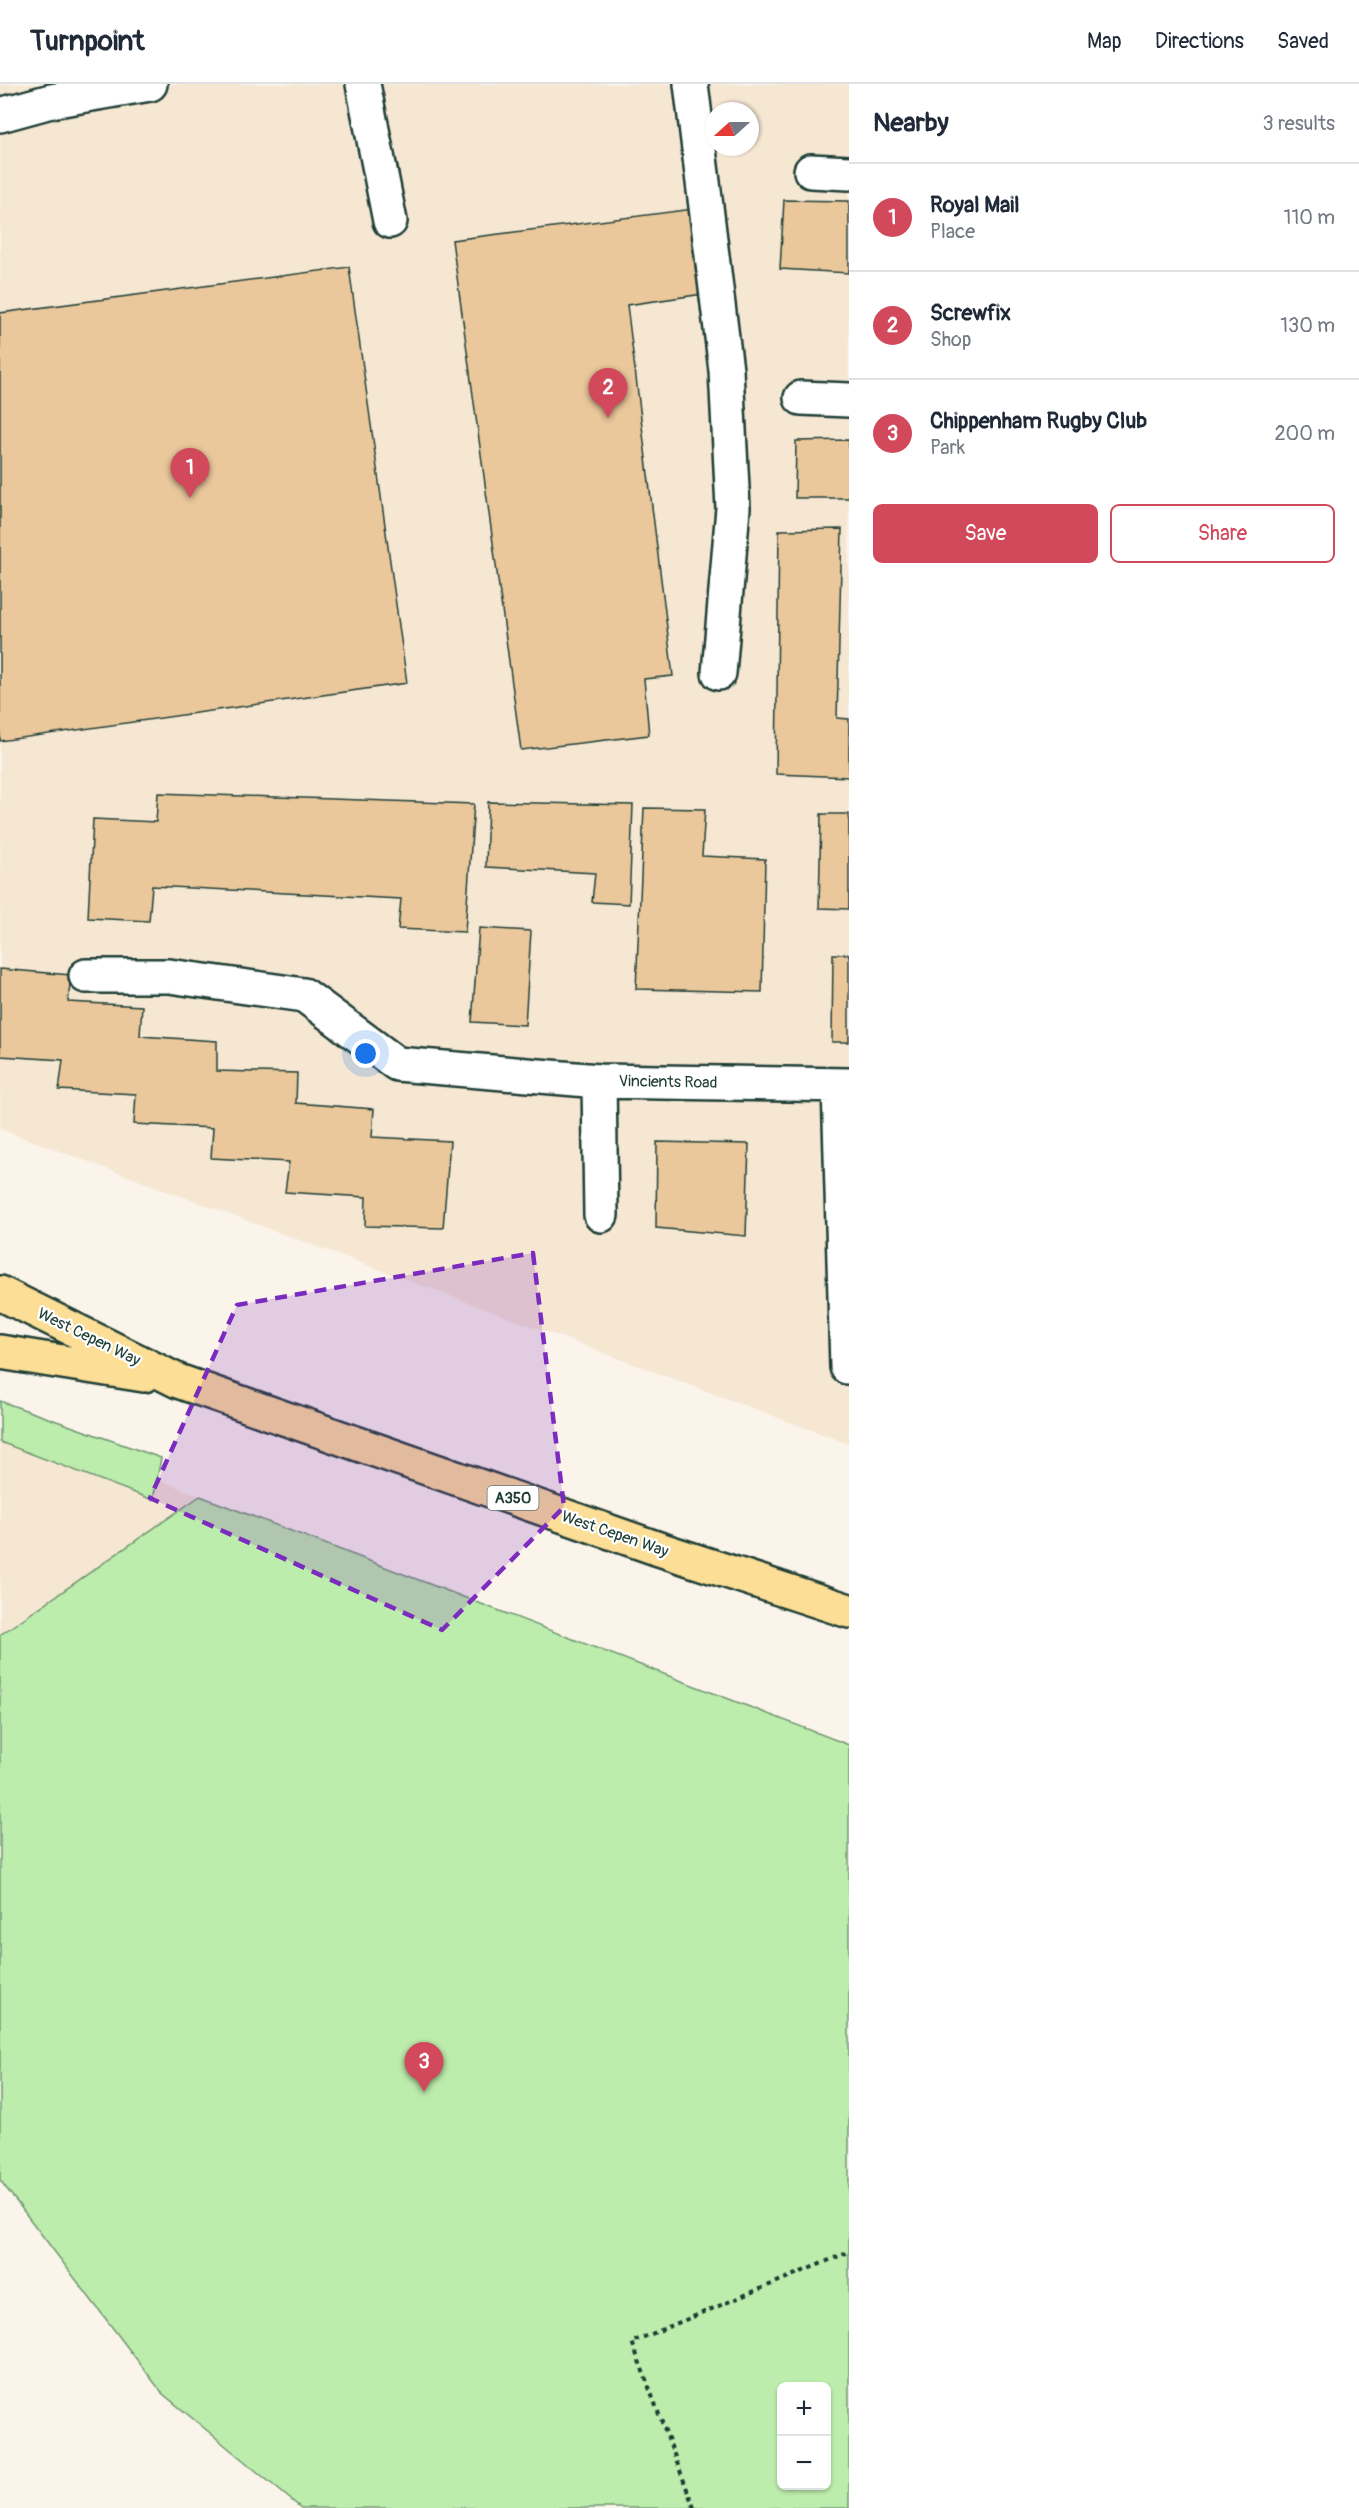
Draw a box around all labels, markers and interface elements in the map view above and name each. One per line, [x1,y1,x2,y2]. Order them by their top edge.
text: Turnpoint [30,24,144,59]
text: Map [1087,28,1122,55]
text: Directions [1155,28,1244,55]
text: Saved [1277,28,1329,55]
north arrow [705,102,759,156]
text: Nearby [873,107,949,139]
text: 3 results [1263,111,1335,136]
text: Royal Mail [930,191,1019,219]
text: 1 [889,205,896,230]
text: 110 m [1284,205,1335,230]
text: Place [930,219,975,244]
text: Screwfix [930,299,1011,327]
text: 2 [887,313,898,338]
text: 130 m [1280,313,1335,338]
text: Shop [930,327,971,352]
pin: 2 [588,368,628,418]
text: Chippenham Rugby Club [930,407,1147,435]
text: 3 [887,421,898,446]
text: 200 m [1274,421,1335,446]
text: Park [930,435,965,460]
pin: 1 [170,448,210,498]
button: Save [873,504,1098,563]
button: Share [1110,504,1335,563]
your location [351,1039,380,1068]
street label: Vincients Road [618,1071,718,1093]
street label: West Cepen Way [34,1303,144,1371]
road number: A350 [488,1486,538,1510]
street label: West Cepen Way [559,1506,671,1562]
pin: 3 [404,2042,444,2092]
map controls [777,2382,831,2490]
button: + [777,2382,831,2436]
button: − [777,2436,831,2490]

